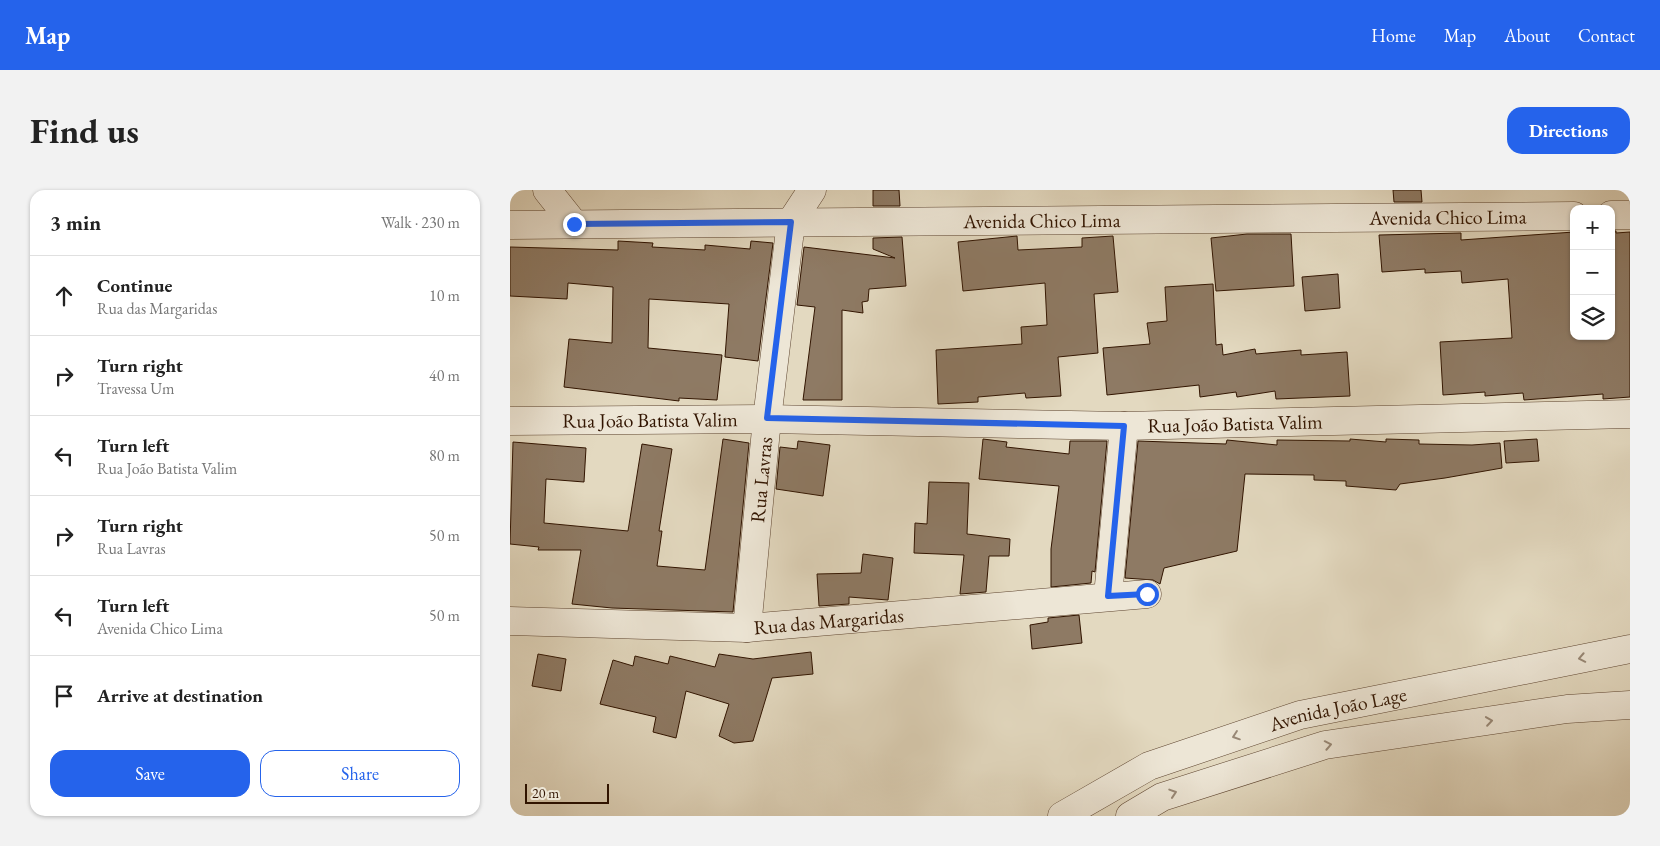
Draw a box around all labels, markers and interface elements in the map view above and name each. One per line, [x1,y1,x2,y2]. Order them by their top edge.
text: Map [25,20,70,51]
text: Home [1371,24,1416,47]
text: Map [1444,24,1476,47]
text: About [1504,24,1550,47]
text: Contact [1578,24,1635,47]
button: Directions [1507,107,1630,154]
text: Find us [30,108,139,153]
street label: Avenida Chico Lima [1368,203,1527,231]
map controls [1570,205,1615,340]
button: + [1570,205,1615,250]
street label: Avenida Chico Lima [962,207,1121,234]
text: 3 min [50,209,101,236]
text: Walk · 230 m [381,212,460,233]
route end [563,213,586,236]
button: − [1570,250,1615,295]
text: Continue [97,273,172,298]
icon: ahead [50,282,78,310]
text: 10 m [429,285,460,306]
button: layers [1570,295,1615,340]
text: Rua das Margaridas [97,298,217,319]
text: Turn right [97,353,183,378]
icon: right [50,362,78,390]
text: 40 m [429,365,460,386]
text: Travessa Um [97,378,175,399]
street label: Rua João Batista Valim [562,406,738,434]
street label: Rua João Batista Valim [1147,408,1323,438]
text: Turn left [97,433,169,458]
street label: Rua Lavras [744,436,778,524]
icon: left [50,442,78,470]
text: 80 m [429,445,460,466]
text: Rua João Batista Valim [97,458,237,479]
text: Turn right [97,513,183,538]
icon: right [50,522,78,550]
text: 50 m [429,525,460,546]
text: Rua Lavras [97,538,166,559]
route start [1136,583,1159,606]
text: Turn left [97,593,169,618]
icon: left [50,602,78,630]
street label: Rua das Margaridas [753,602,905,640]
text: 50 m [429,605,460,626]
text: Avenida Chico Lima [97,618,223,639]
one-way arrow [1578,653,1587,663]
street label: Avenida João Lage [1265,681,1409,738]
icon: arrive [50,682,78,710]
text: Arrive at destination [97,683,263,708]
one-way arrow [1485,716,1493,727]
one-way arrow [1233,731,1241,741]
one-way arrow [1324,740,1332,751]
button: Save [50,750,250,797]
button: Share [260,750,460,797]
scale bar [525,781,609,804]
text: 20 m [532,784,559,802]
one-way arrow [1168,789,1176,799]

